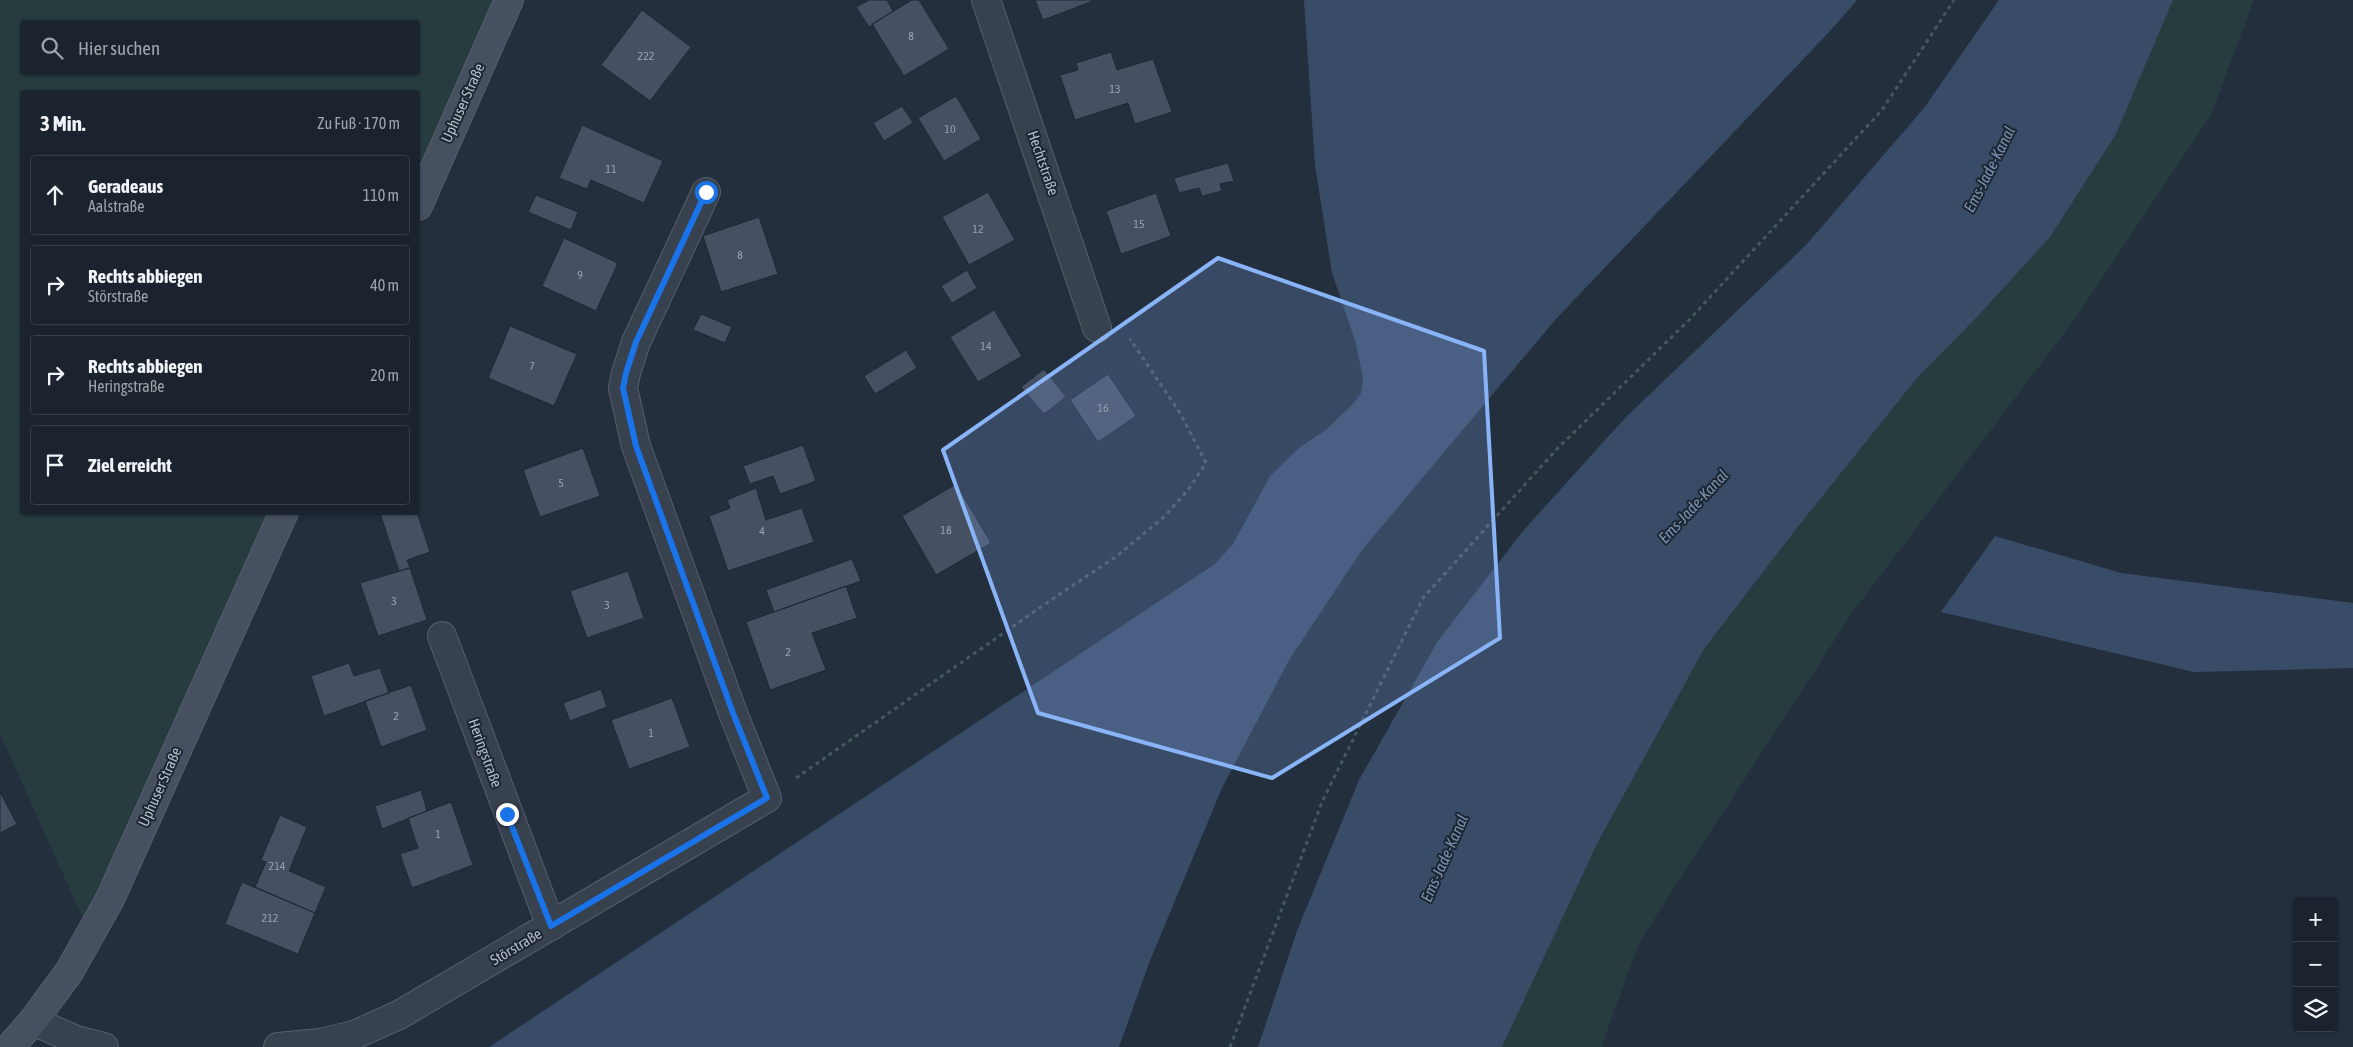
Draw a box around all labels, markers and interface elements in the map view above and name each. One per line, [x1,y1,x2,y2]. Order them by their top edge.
search box [20,20,420,75]
house number: 8 [908,29,914,43]
icon: search [38,34,66,62]
text: Hier suchen [78,37,160,59]
house number: 222 [638,49,654,63]
street label: Uphuser Straße [438,61,488,145]
house number: 13 [1109,82,1121,96]
text: 3 Min. [40,111,86,135]
text: Zu Fuß · 170 m [317,114,400,132]
house number: 10 [944,122,956,136]
water label: Ems-Jade-Kanal [1960,123,2018,215]
street label: Hechtstraße [1025,128,1063,198]
house number: 11 [605,162,617,176]
text: Geradeaus [88,175,163,197]
icon: ahead [41,181,69,209]
route start [695,181,718,204]
text: 110 m [363,186,399,204]
text: Aalstraße [88,197,144,215]
house number: 15 [1133,217,1145,231]
house number: 12 [972,222,984,236]
house number: 8 [737,248,743,262]
text: Rechts abbiegen [88,265,203,287]
house number: 9 [577,268,583,282]
icon: right [41,271,69,299]
text: 40 m [370,276,399,294]
text: Störstraße [88,287,148,305]
house number: 14 [980,339,992,353]
text: Rechts abbiegen [88,355,203,377]
house number: 7 [529,359,535,373]
icon: right [41,361,69,389]
text: 20 m [370,366,399,384]
text: Heringstraße [88,377,164,395]
house number: 16 [1097,401,1109,415]
icon: arrive [41,451,69,479]
text: Ziel erreicht [88,454,172,476]
water label: Ems-Jade-Kanal [1654,466,1732,546]
house number: 5 [558,476,564,490]
house number: 18 [940,523,952,537]
house number: 4 [759,524,765,538]
house number: 3 [391,594,397,608]
house number: 3 [604,598,610,612]
house number: 2 [785,645,791,659]
house number: 2 [393,709,399,723]
street label: Heringstraße [465,716,506,790]
house number: 1 [648,726,654,740]
street label: Uphuser Straße [135,745,185,829]
route end [496,803,519,826]
water label: Ems-Jade-Kanal [1417,811,1471,905]
house number: 1 [435,827,441,841]
house number: 214 [269,859,286,873]
map controls [2293,897,2338,1032]
button: + [2293,897,2338,942]
house number: 212 [262,911,278,925]
street label: Störstraße [487,925,545,968]
button: − [2293,942,2338,987]
button: layers [2293,987,2338,1032]

